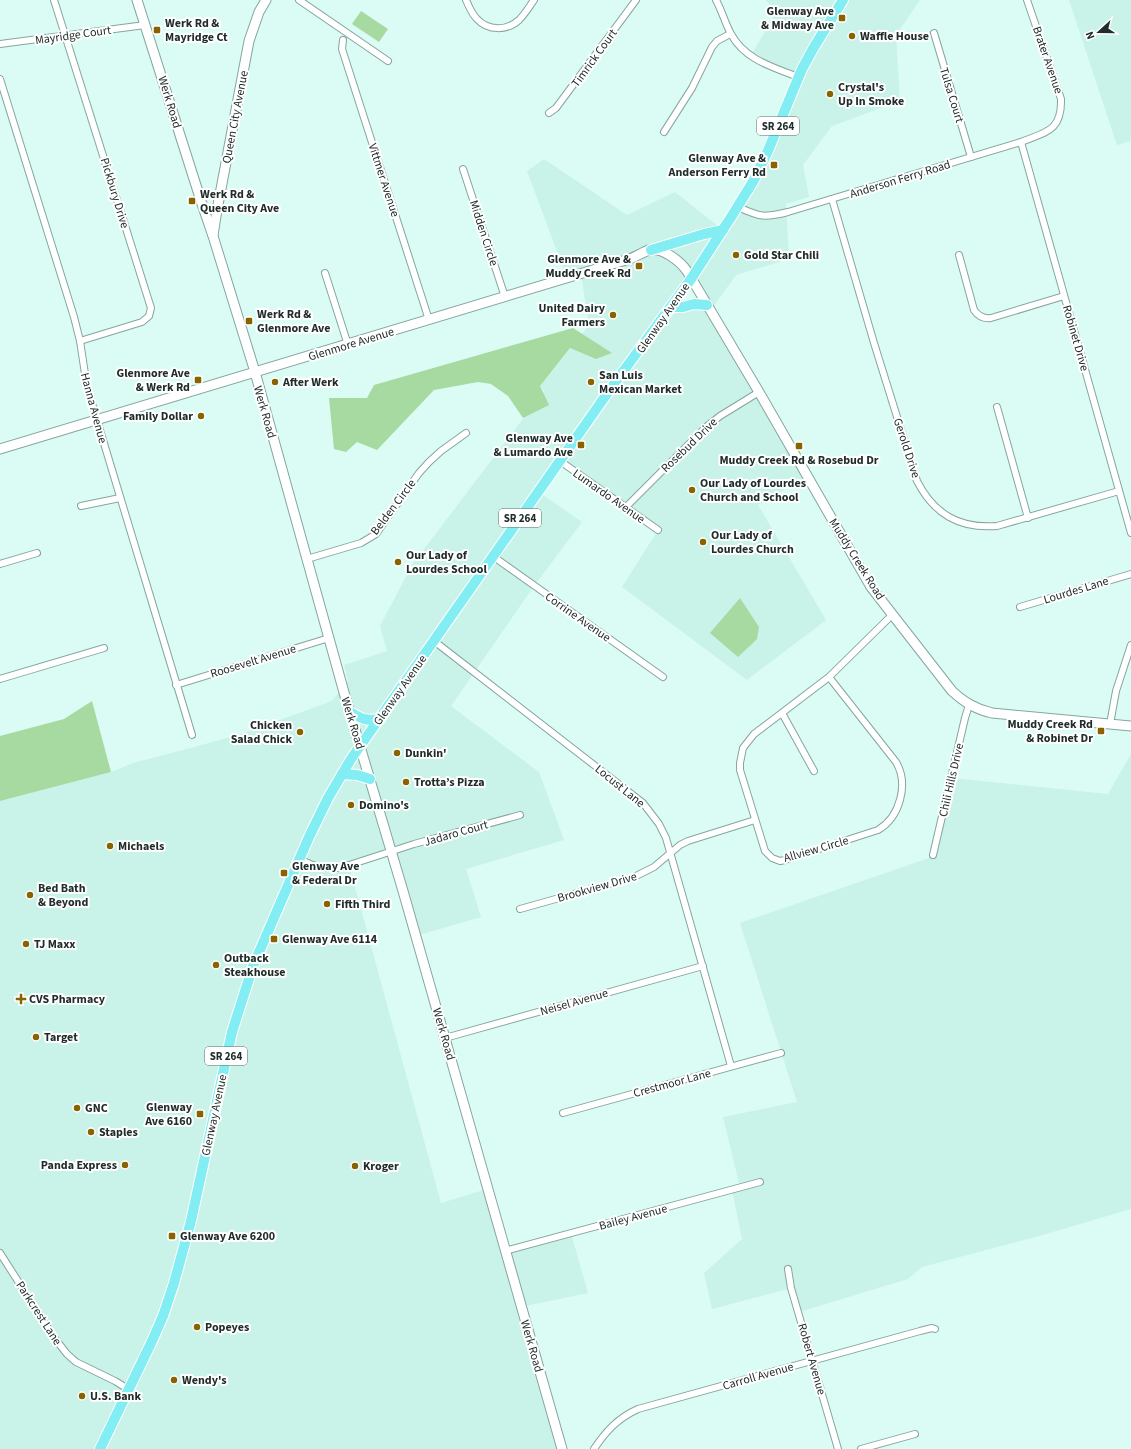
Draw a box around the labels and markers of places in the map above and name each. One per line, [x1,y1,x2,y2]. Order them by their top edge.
place label: Glenway Ave & Midway Ave [761,3,834,34]
marker: Glenway Ave & Midway Ave [837,13,847,23]
place label: Werk Rd & Mayridge Ct [165,15,228,46]
marker: Werk Rd & Mayridge Ct [152,25,162,35]
place label: Waffle House [860,28,929,45]
marker: Waffle House [847,31,857,41]
place label: Crystal's Up In Smoke [838,79,904,110]
marker: Crystal's Up In Smoke [825,89,835,99]
place label: Glenway Ave & Anderson Ferry Rd [668,150,766,181]
marker: Glenway Ave & Anderson Ferry Rd [769,160,779,170]
place label: Werk Rd & Queen City Ave [200,186,279,217]
marker: Werk Rd & Queen City Ave [187,196,197,206]
place label: Gold Star Chili [744,247,819,264]
marker: Gold Star Chili [731,250,741,260]
place label: Glenmore Ave & Muddy Creek Rd [545,251,631,282]
marker: Glenmore Ave & Muddy Creek Rd [634,261,644,271]
place label: United Dairy Farmers [539,300,606,331]
place label: Werk Rd & Glenmore Ave [257,306,330,337]
marker: United Dairy Farmers [608,310,618,320]
marker: Werk Rd & Glenmore Ave [244,316,254,326]
place label: Glenmore Ave & Werk Rd [117,365,190,396]
place label: San Luis Mexican Market [599,367,682,398]
place label: After Werk [282,374,339,391]
marker: Glenmore Ave & Werk Rd [193,375,203,385]
marker: After Werk [270,377,280,387]
marker: San Luis Mexican Market [586,377,596,387]
place label: Family Dollar [123,408,193,425]
marker: Family Dollar [196,411,206,421]
place label: Glenway Ave & Lumardo Ave [493,430,573,461]
marker: Glenway Ave & Lumardo Ave [576,440,586,450]
marker: Muddy Creek Rd & Rosebud Dr [794,441,804,451]
place label: Muddy Creek Rd & Rosebud Dr [719,452,879,469]
place label: Our Lady of Lourdes Church and School [700,475,806,506]
marker: Our Lady of Lourdes Church and School [687,485,697,495]
place label: Our Lady of Lourdes Church [711,527,794,558]
marker: Our Lady of Lourdes Church [698,537,708,547]
place label: Our Lady of Lourdes School [406,547,487,578]
marker: Our Lady of Lourdes School [393,557,403,567]
place label: Muddy Creek Rd & Robinet Dr [1007,716,1093,747]
place label: Chicken Salad Chick [231,717,292,748]
marker: Muddy Creek Rd & Robinet Dr [1096,726,1106,736]
marker: Chicken Salad Chick [295,727,305,737]
place label: Dunkin' [405,745,447,762]
marker: Dunkin' [392,748,402,758]
place label: Trotta’s Pizza [414,774,485,791]
marker: Trotta’s Pizza [401,777,411,787]
place label: Domino's [359,797,409,814]
marker: Domino's [346,800,356,810]
place label: Michaels [118,838,164,855]
marker: Michaels [105,841,115,851]
place label: Glenway Ave & Federal Dr [292,858,359,889]
marker: Glenway Ave & Federal Dr [279,868,289,878]
place label: Bed Bath & Beyond [38,880,88,911]
marker: Bed Bath & Beyond [25,890,35,900]
place label: Fifth Third [335,896,391,913]
marker: Fifth Third [322,899,332,909]
place label: Glenway Ave 6114 [282,931,378,948]
marker: Glenway Ave 6114 [269,934,279,944]
place label: TJ Maxx [34,936,76,953]
marker: TJ Maxx [21,939,31,949]
place label: Outback Steakhouse [224,950,286,981]
marker: Outback Steakhouse [211,960,221,970]
place label: CVS Pharmacy [29,991,106,1008]
marker: CVS Pharmacy [16,994,26,1004]
place label: Target [44,1029,78,1046]
marker: Target [31,1032,41,1042]
place label: Glenway Ave 6160 [144,1099,193,1130]
place label: GNC [85,1100,108,1117]
marker: GNC [72,1103,82,1113]
marker: Glenway Ave 6160 [195,1109,205,1119]
place label: Staples [99,1124,138,1141]
marker: Staples [86,1127,96,1137]
place label: Panda Express [41,1157,117,1174]
place label: Kroger [363,1158,399,1175]
marker: Panda Express [120,1160,130,1170]
marker: Kroger [350,1161,360,1171]
place label: Glenway Ave 6200 [180,1228,275,1245]
marker: Glenway Ave 6200 [167,1231,177,1241]
place label: Popeyes [205,1319,249,1336]
marker: Popeyes [192,1322,202,1332]
place label: Wendy's [182,1372,227,1389]
marker: Wendy's [169,1375,179,1385]
place label: U.S. Bank [90,1388,141,1405]
marker: U.S. Bank [77,1391,87,1401]

